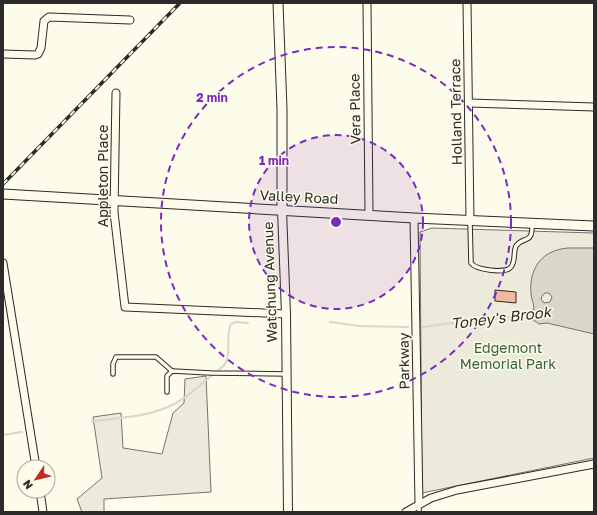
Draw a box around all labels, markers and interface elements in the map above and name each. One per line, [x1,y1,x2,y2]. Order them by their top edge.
street label: Holland Terrace [446,59,465,165]
street label: Vera Place [345,74,364,145]
text: 2 min [196,90,228,105]
street label: Appleton Place [94,125,111,227]
text: 1 min [259,153,289,168]
street label: Valley Road [259,186,339,207]
centre of rings [329,215,343,229]
street label: Watchung Avenue [259,221,280,343]
water label: Toney's Brook [450,302,554,333]
street label: Parkway [395,332,412,390]
park label: Edgemont Memorial Park [460,339,556,372]
north arrow [16,459,56,499]
text: N [20,478,35,492]

